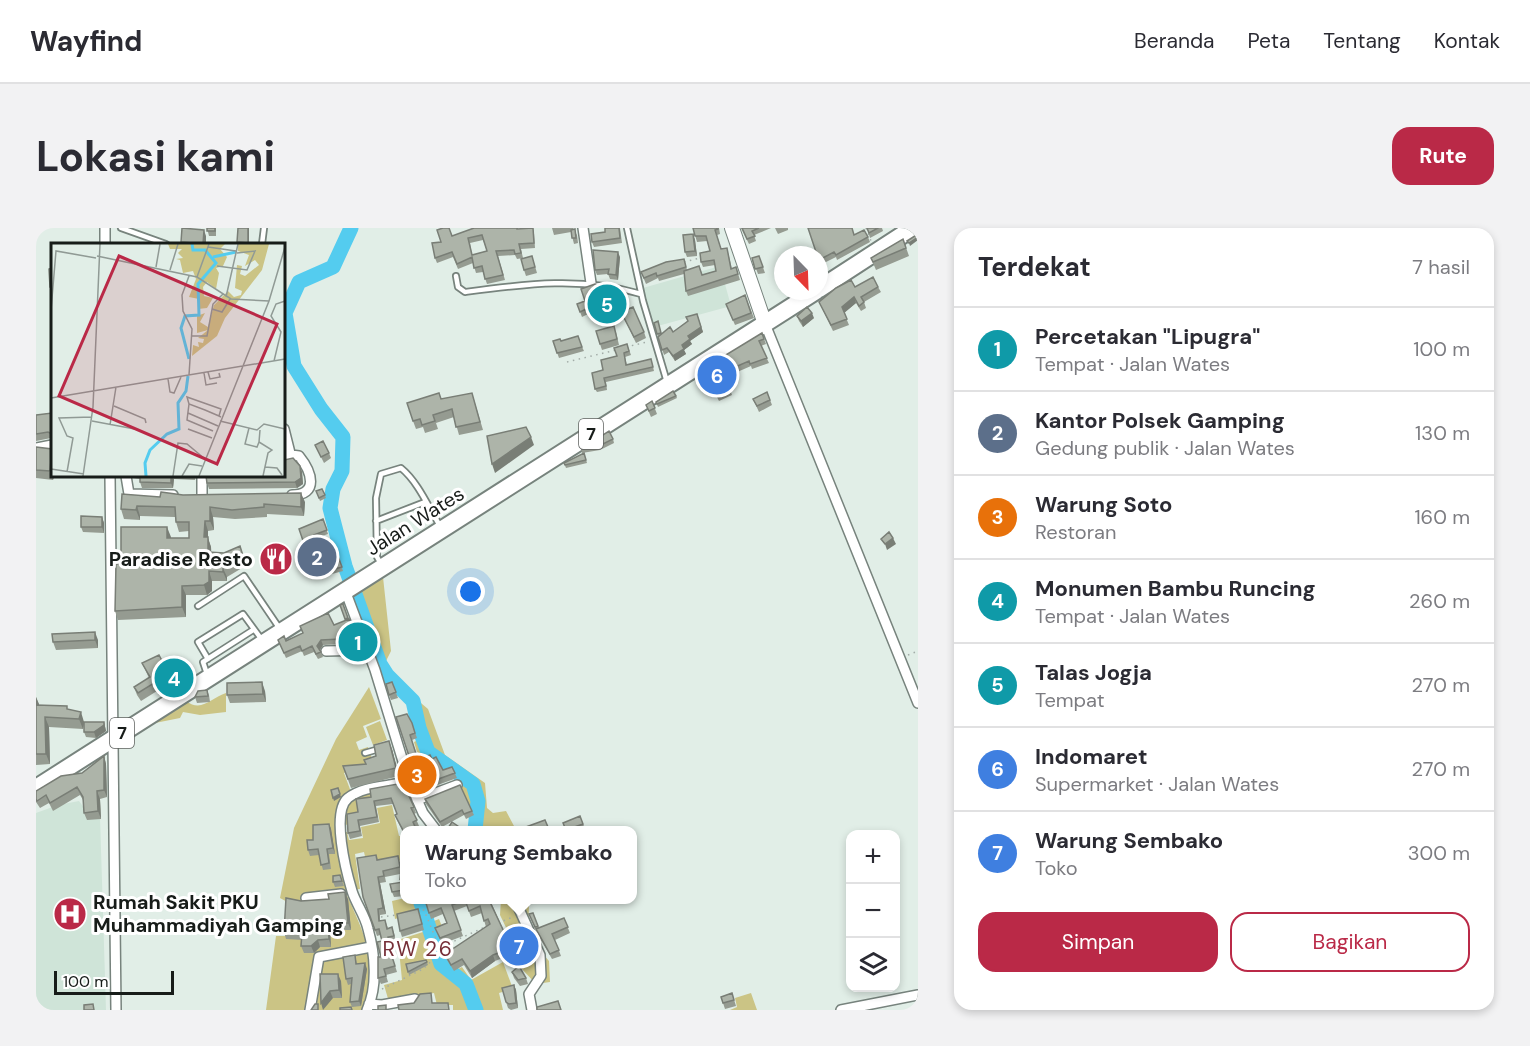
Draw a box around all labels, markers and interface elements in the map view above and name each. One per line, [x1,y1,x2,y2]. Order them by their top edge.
text: Wayfind [30,23,142,60]
text: Beranda [1134,27,1215,55]
text: Peta [1248,27,1290,55]
text: Tentang [1323,27,1401,55]
text: Kontak [1434,27,1500,55]
button: Rute [1392,127,1494,185]
text: Lokasi kami [36,129,275,184]
inset map [51,243,285,477]
north arrow [774,246,828,300]
text: Terdekat [978,250,1091,284]
text: 7 hasil [1412,254,1470,280]
pin: 5 [588,282,626,326]
text: Percetakan "Lipugra" [1035,322,1260,351]
text: 1 [994,336,1001,362]
text: 100 m [1413,336,1470,362]
text: Tempat · Jalan Wates [1035,351,1230,377]
pin: 6 [698,352,736,398]
text: Kantor Polsek Gamping [1035,406,1285,435]
road number: 7 [579,419,603,449]
text: 2 [992,420,1003,446]
text: 130 m [1415,420,1470,446]
text: Gedung publik · Jalan Wates [1035,435,1295,461]
street label: Jalan Wates [361,481,469,561]
text: Warung Soto [1035,490,1172,519]
text: 3 [991,504,1004,530]
text: 160 m [1414,504,1470,530]
text: Restoran [1035,519,1116,545]
pin: 2 [298,534,336,580]
restaurant icon: Paradise Resto [258,541,294,577]
place label: Paradise Resto [109,546,253,572]
text: Monumen Bambu Runcing [1035,574,1316,603]
your location [456,577,485,606]
text: 4 [991,588,1004,614]
text: 260 m [1409,588,1470,614]
text: Tempat · Jalan Wates [1035,603,1230,629]
pin: 1 [338,620,378,664]
pin: 4 [154,656,194,700]
text: Talas Jogja [1035,658,1152,687]
text: 5 [991,672,1004,698]
text: 270 m [1412,672,1470,698]
text: Tempat [1035,687,1105,713]
road number: 7 [110,718,134,748]
text: Indomaret [1035,742,1147,771]
pin: 3 [398,752,436,798]
text: 6 [991,756,1004,782]
text: 270 m [1412,756,1470,782]
text: Supermarket · Jalan Wates [1035,771,1279,797]
popup [400,826,637,904]
text: Warung Sembako [1035,826,1223,855]
map controls [846,830,900,992]
button: + [846,830,900,884]
text: Warung Sembako [424,838,613,867]
text: 7 [992,840,1003,866]
text: 300 m [1408,840,1470,866]
text: Toko [1035,855,1078,881]
text: Toko [424,867,467,893]
button: − [846,884,900,938]
place label: Rumah Sakit PKU Muhammadiyah Gamping [93,889,344,938]
hospital icon: Rumah Sakit PKU Muhammadiyah Gamping [52,896,88,932]
button: Simpan [978,912,1218,972]
button: Bagikan [1230,912,1470,972]
pin: 7 [500,924,538,968]
district label: RW 26 [383,935,453,963]
button: layers [846,938,900,992]
scale bar [54,968,174,996]
text: 100 m [63,971,108,992]

